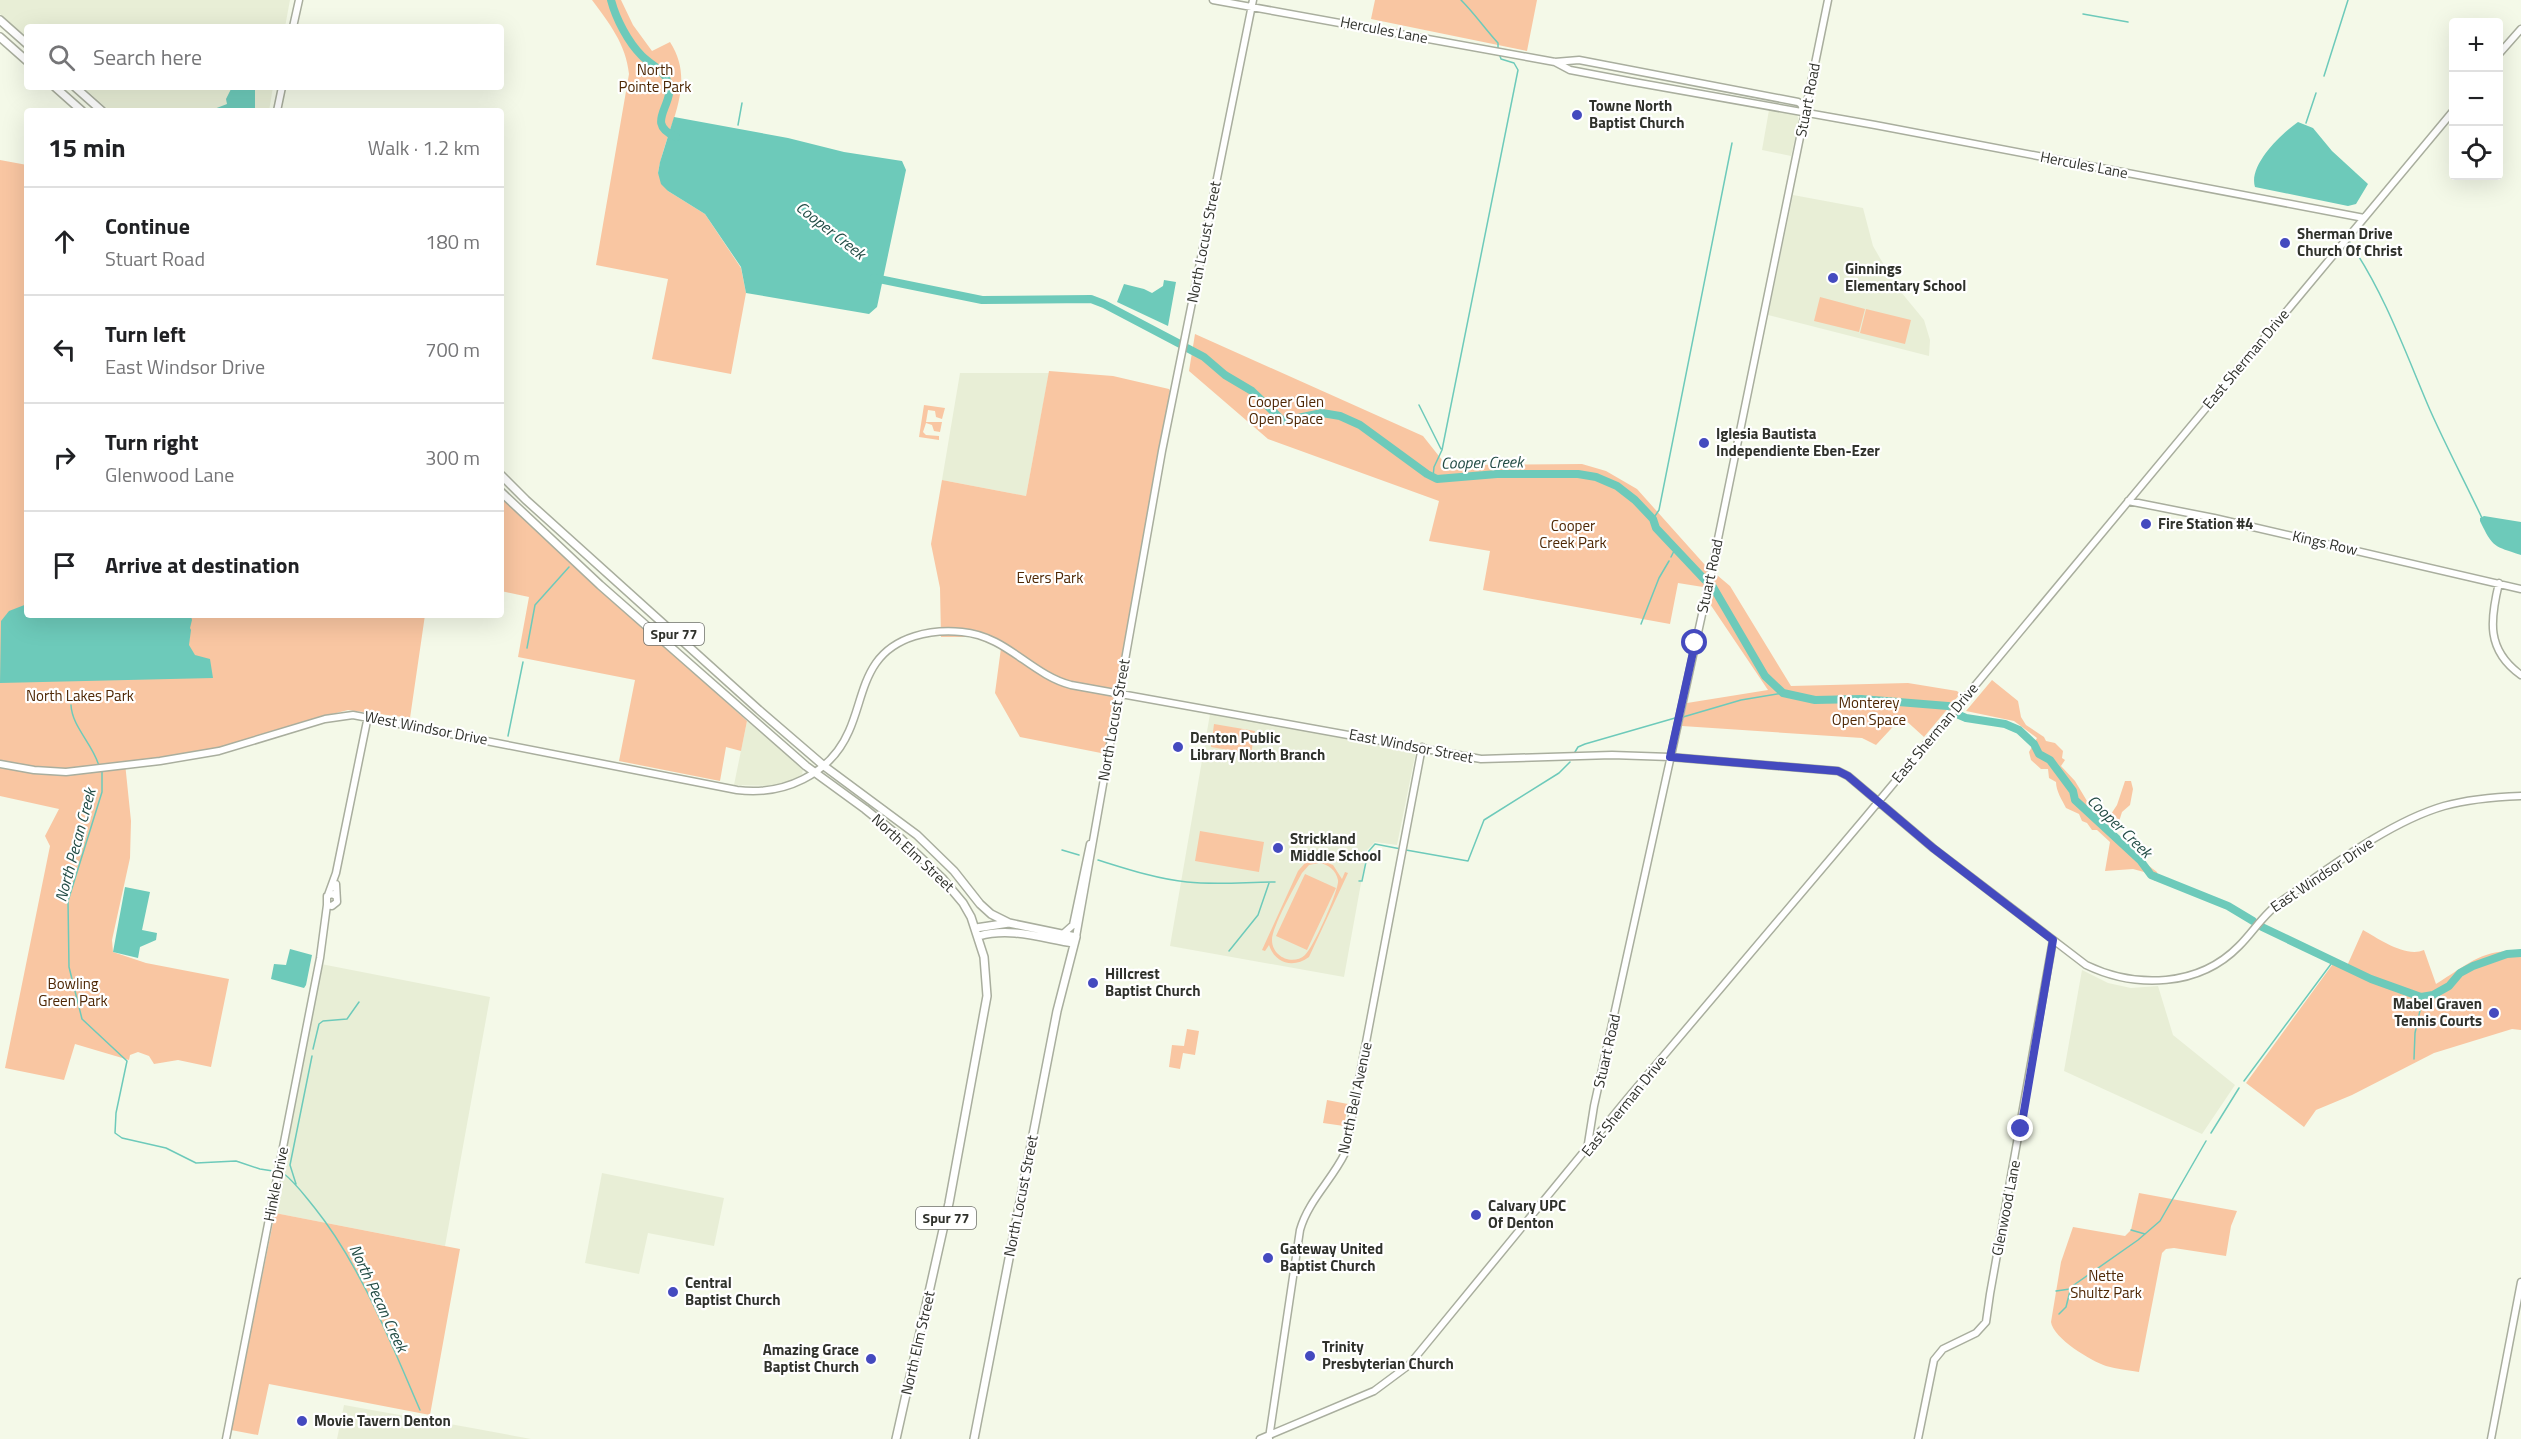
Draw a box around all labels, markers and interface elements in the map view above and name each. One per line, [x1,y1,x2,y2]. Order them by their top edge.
street label: Hercules Lane [1338,10,1430,49]
map controls [2449,18,2503,180]
button: + [2449,18,2503,72]
search box [24,24,504,90]
text: Search here [93,40,202,74]
icon: search [45,41,78,74]
park label: North Pointe Park [619,58,691,98]
street label: Stuart Road [1789,61,1826,139]
button: − [2449,72,2503,126]
place label: Towne North Baptist Church [1589,94,1684,134]
marker: Towne North Baptist Church [1570,108,1584,122]
button: locate [2449,126,2503,180]
text: 15 min [48,128,126,167]
text: Walk · 1.2 km [368,132,480,163]
street label: Hercules Lane [2038,145,2130,184]
street label: North Locust Street [1180,178,1227,305]
water label: Cooper Creek [791,195,872,266]
text: Continue [105,209,190,243]
place label: Sherman Drive Church Of Christ [2297,222,2403,262]
icon: ahead [48,225,81,258]
text: 180 m [425,226,480,257]
marker: Sherman Drive Church Of Christ [2278,236,2292,250]
text: Stuart Road [105,243,205,274]
place label: Ginnings Elementary School [1845,257,1966,297]
marker: Ginnings Elementary School [1826,271,1840,285]
street label: East Sherman Drive [2197,304,2294,414]
text: Turn left [105,317,186,351]
icon: left [48,333,81,366]
text: 700 m [425,334,480,365]
text: East Windsor Drive [105,351,265,382]
park label: Cooper Glen Open Space [1248,390,1324,430]
place label: Iglesia Bautista Independiente Eben-Ezer [1716,422,1880,462]
text: Turn right [105,425,199,459]
marker: Iglesia Bautista Independiente Eben-Ezer [1697,436,1711,450]
icon: right [48,441,81,474]
text: 300 m [425,442,480,473]
water label: Cooper Creek [1441,449,1525,475]
text: Glenwood Lane [105,459,234,490]
place label: Fire Station #4 [2158,512,2253,535]
park label: Cooper Creek Park [1539,514,1607,554]
marker: Fire Station #4 [2139,517,2153,531]
street label: Kings Row [2290,524,2360,561]
street label: Stuart Road [1690,537,1729,615]
text: Arrive at destination [105,548,300,582]
icon: arrive [48,549,81,582]
park label: Evers Park [1017,566,1083,589]
road number: Spur 77 [644,623,704,645]
route start [1681,629,1707,655]
street label: North Locust Street [1091,656,1136,783]
street label: East Sherman Drive [1886,678,1983,788]
park label: North Lakes Park [26,684,134,707]
park label: Monterey Open Space [1832,691,1906,731]
street label: West Windsor Drive [363,704,490,751]
street label: East Windsor Street [1347,722,1476,769]
place label: Denton Public Library North Branch [1190,726,1325,766]
marker: Denton Public Library North Branch [1171,740,1185,754]
water label: North Pecan Creek [48,784,102,904]
water label: Cooper Creek [2082,789,2159,865]
street label: North Elm Street [867,808,961,898]
place label: Strickland Middle School [1290,827,1381,867]
street label: East Windsor Drive [2266,831,2378,918]
marker: Strickland Middle School [1271,841,1285,855]
place label: Hillcrest Baptist Church [1105,962,1200,1002]
park label: Bowling Green Park [38,972,108,1012]
marker: Hillcrest Baptist Church [1086,976,1100,990]
place label: Mabel Graven Tennis Courts [2393,992,2482,1032]
marker: Mabel Graven Tennis Courts [2487,1006,2501,1020]
street label: Stuart Road [1587,1012,1626,1090]
street label: North Bell Avenue [1331,1040,1378,1156]
street label: East Sherman Drive [1575,1050,1672,1161]
route end [2007,1115,2033,1141]
street label: North Locust Street [997,1132,1044,1259]
street label: Hinkle Drive [257,1145,294,1223]
street label: Glenwood Lane [1985,1158,2026,1258]
place label: Calvary UPC Of Denton [1488,1194,1566,1234]
road number: Spur 77 [916,1207,976,1229]
marker: Calvary UPC Of Denton [1469,1208,1483,1222]
place label: Gateway United Baptist Church [1280,1237,1383,1277]
water label: North Pecan Creek [344,1240,415,1358]
marker: Gateway United Baptist Church [1261,1251,1275,1265]
park label: Nette Shultz Park [2070,1264,2142,1304]
place label: Central Baptist Church [685,1271,780,1311]
marker: Central Baptist Church [666,1285,680,1299]
street label: North Elm Street [894,1288,941,1397]
place label: Trinity Presbyterian Church [1322,1335,1454,1375]
place label: Amazing Grace Baptist Church [763,1338,859,1378]
marker: Trinity Presbyterian Church [1303,1349,1317,1363]
marker: Amazing Grace Baptist Church [864,1352,878,1366]
place label: Movie Tavern Denton [314,1409,451,1432]
marker: Movie Tavern Denton [295,1414,309,1428]

